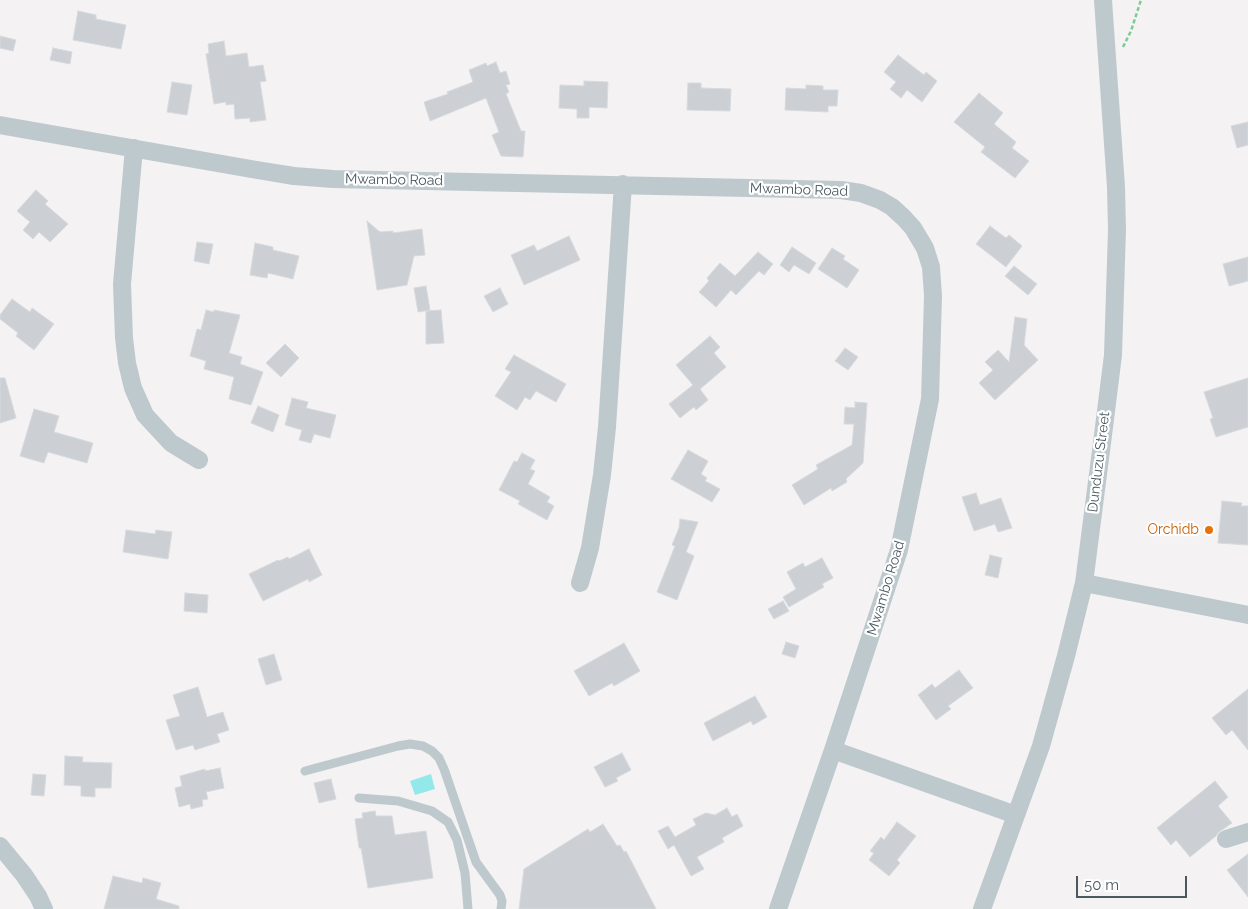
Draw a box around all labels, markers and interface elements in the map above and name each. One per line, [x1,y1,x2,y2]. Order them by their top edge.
street label: Mwambo Road [345,171,443,189]
street label: Mwambo Road [750,180,848,200]
street label: Dunduzu Street [1085,411,1113,513]
place label: Orchidb [1148,522,1199,538]
marker: Orchidb [1203,524,1215,536]
street label: Mwambo Road [864,539,908,637]
scale bar [1078,866,1189,898]
text: 50 m [1084,876,1119,894]

